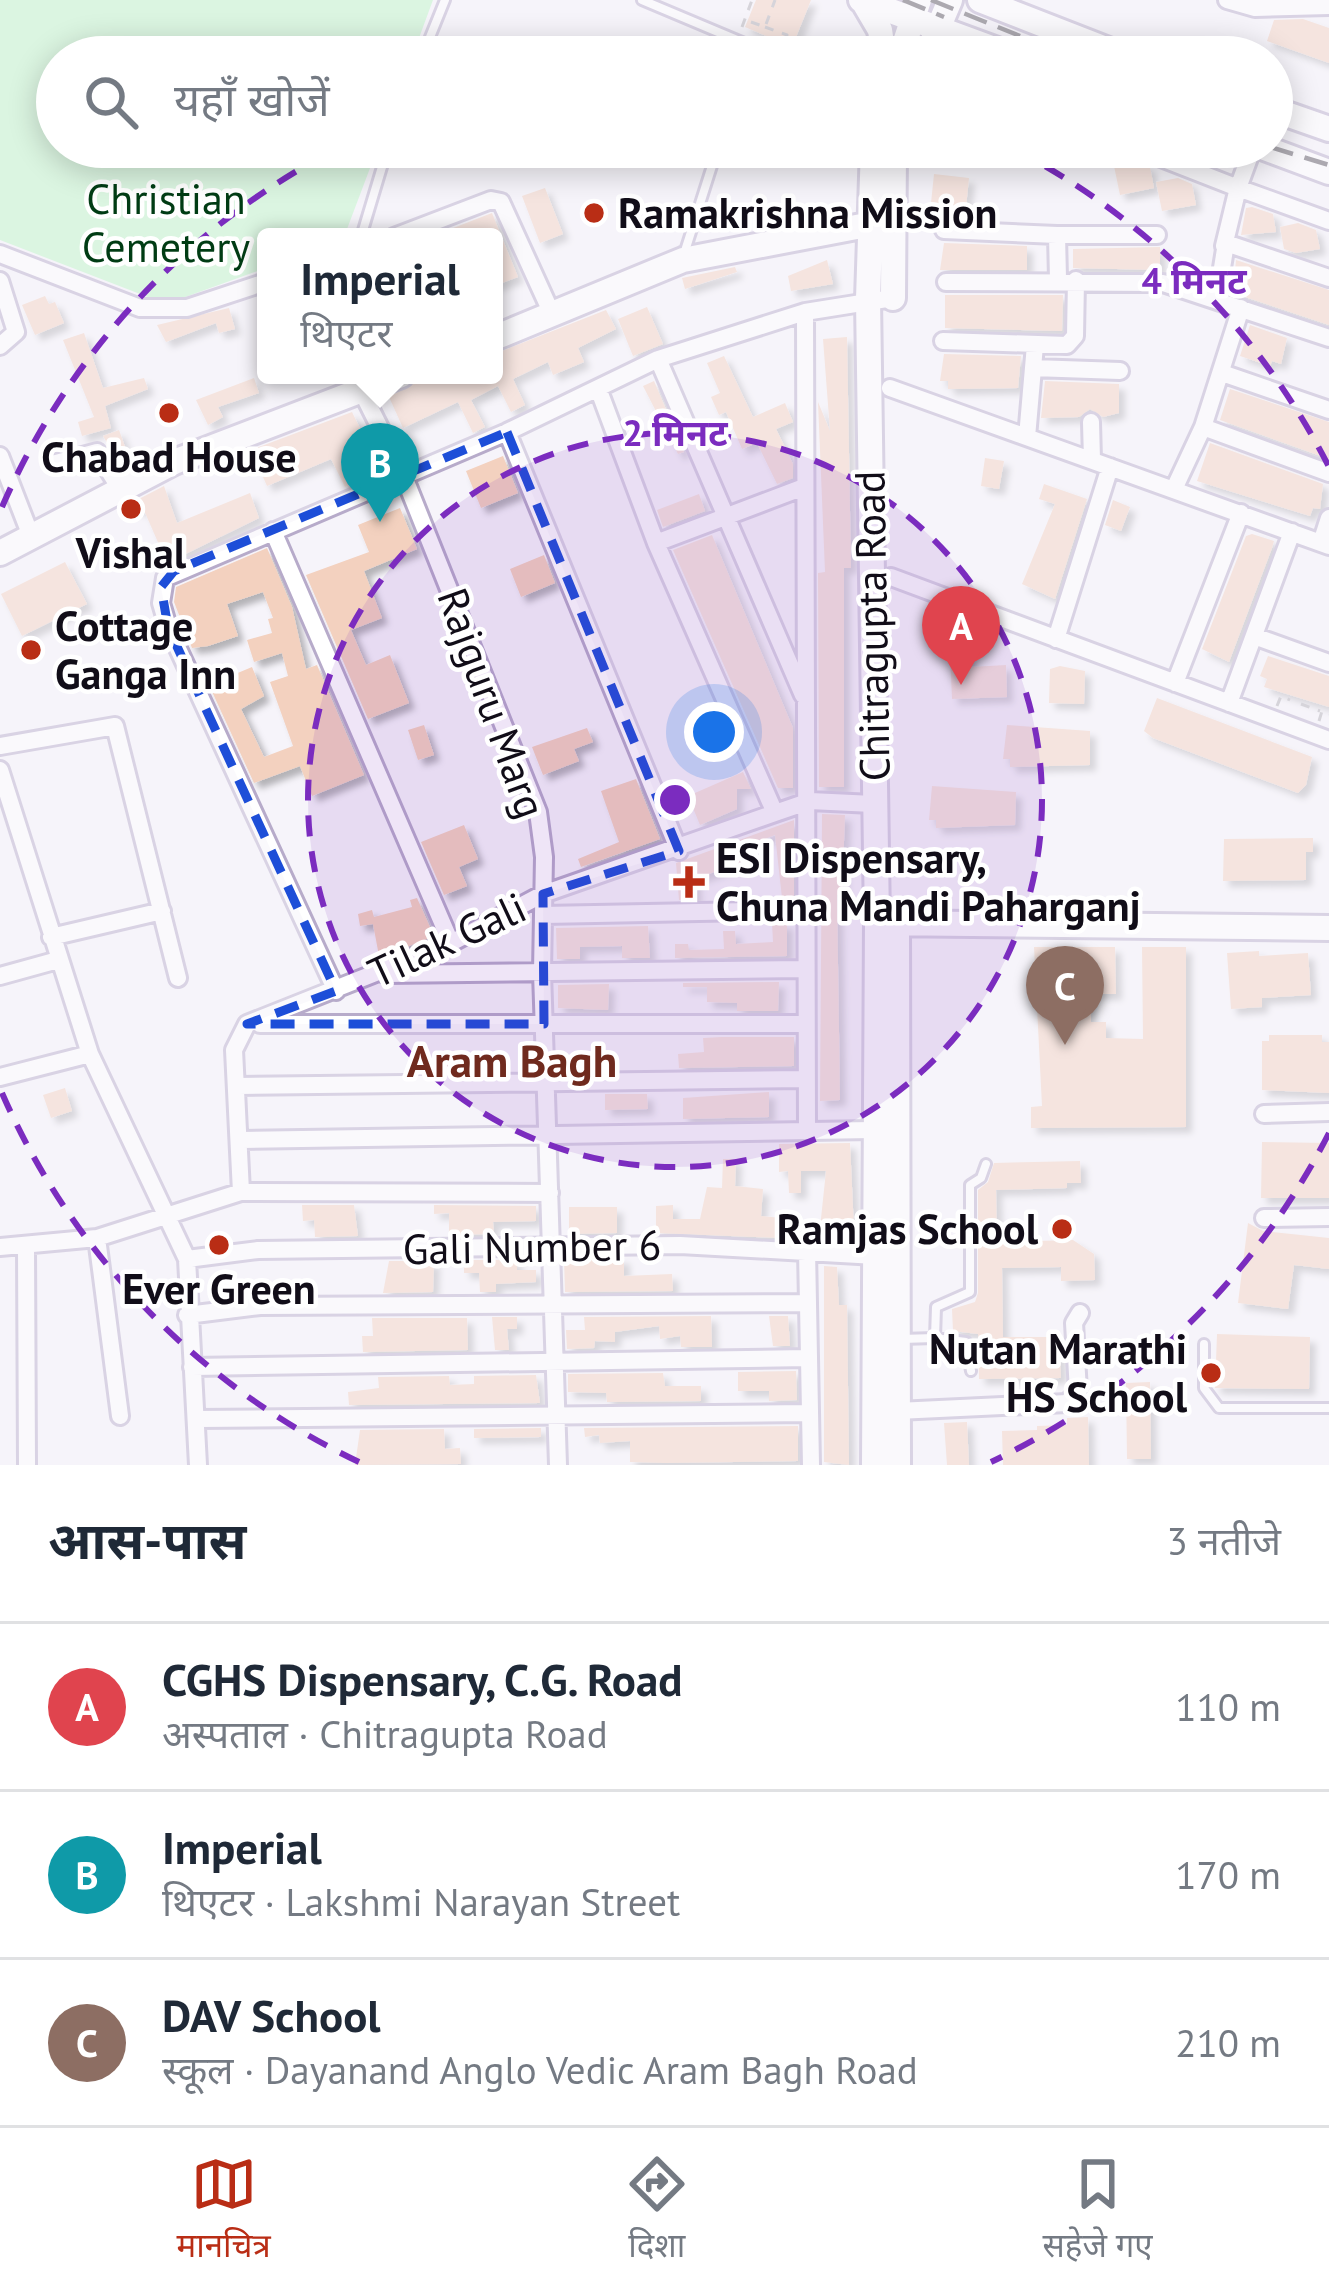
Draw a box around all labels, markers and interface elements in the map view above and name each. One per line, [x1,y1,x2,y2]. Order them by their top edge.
search box [36,36,1293,168]
icon: search [78,69,144,135]
text: यहाँ खोजें [174,70,330,128]
park label: Christian Cemetery [82,171,251,274]
place label: Ramakrishna Mission [618,185,997,240]
marker: Ramakrishna Mission [581,200,607,226]
popup [257,228,503,384]
text: Imperial [300,249,460,307]
text: 4 मिनट [1141,257,1247,304]
text: थिएटर [300,307,392,358]
marker: Chabad House [156,400,182,426]
text: 2 मिनट [622,409,728,456]
pin: B [341,423,419,522]
place label: Chabad House [41,429,297,484]
street label: Chitragupta Road [841,470,902,782]
marker: Vishal [118,496,144,522]
place label: Vishal [75,525,187,580]
street label: Rajguru Marg [425,580,559,825]
pin: A [922,586,1000,685]
place label: Cottage Ganga Inn [55,598,236,701]
marker: Cottage Ganga Inn [18,637,44,663]
your location [684,702,744,762]
centre of rings [654,779,696,821]
place label: ESI Dispensary, Chuna Mandi Paharganj [716,830,1141,933]
marker: ESI Dispensary, Chuna Mandi Paharganj [673,866,705,898]
street label: Tilak Gali [359,879,534,1000]
pin: C [1026,946,1104,1045]
district label: Aram Bagh [407,1031,617,1089]
place label: Ramjas School [777,1201,1039,1256]
marker: Ramjas School [1049,1216,1075,1242]
street label: Gali Number 6 [402,1217,662,1276]
marker: Ever Green [206,1232,232,1258]
place label: Ever Green [122,1261,316,1316]
place label: Nutan Marathi HS School [929,1321,1188,1424]
marker: Nutan Marathi HS School [1198,1360,1224,1386]
text: आस-पास [48,1507,246,1573]
text: 3 नतीजे [1166,1515,1281,1566]
text: CGHS Dispensary, C.G. Road [162,1650,683,1708]
text: A [75,1681,99,1732]
text: 110 m [1175,1681,1281,1732]
text: अस्पताल · Chitragupta Road [162,1708,608,1759]
text: Imperial [162,1818,322,1876]
text: B [75,1849,99,1900]
text: 170 m [1175,1849,1281,1900]
text: थिएटर · Lakshmi Narayan Street [162,1876,680,1927]
text: DAV School [162,1986,381,2044]
text: C [76,2017,98,2068]
text: 210 m [1175,2017,1281,2068]
text: स्कूल · Dayanand Anglo Vedic Aram Bagh Road [162,2044,918,2095]
tab: मानचित्र [176,2151,271,2270]
tab: दिशा [624,2151,690,2270]
tab: सहेजे गए [1043,2151,1153,2270]

